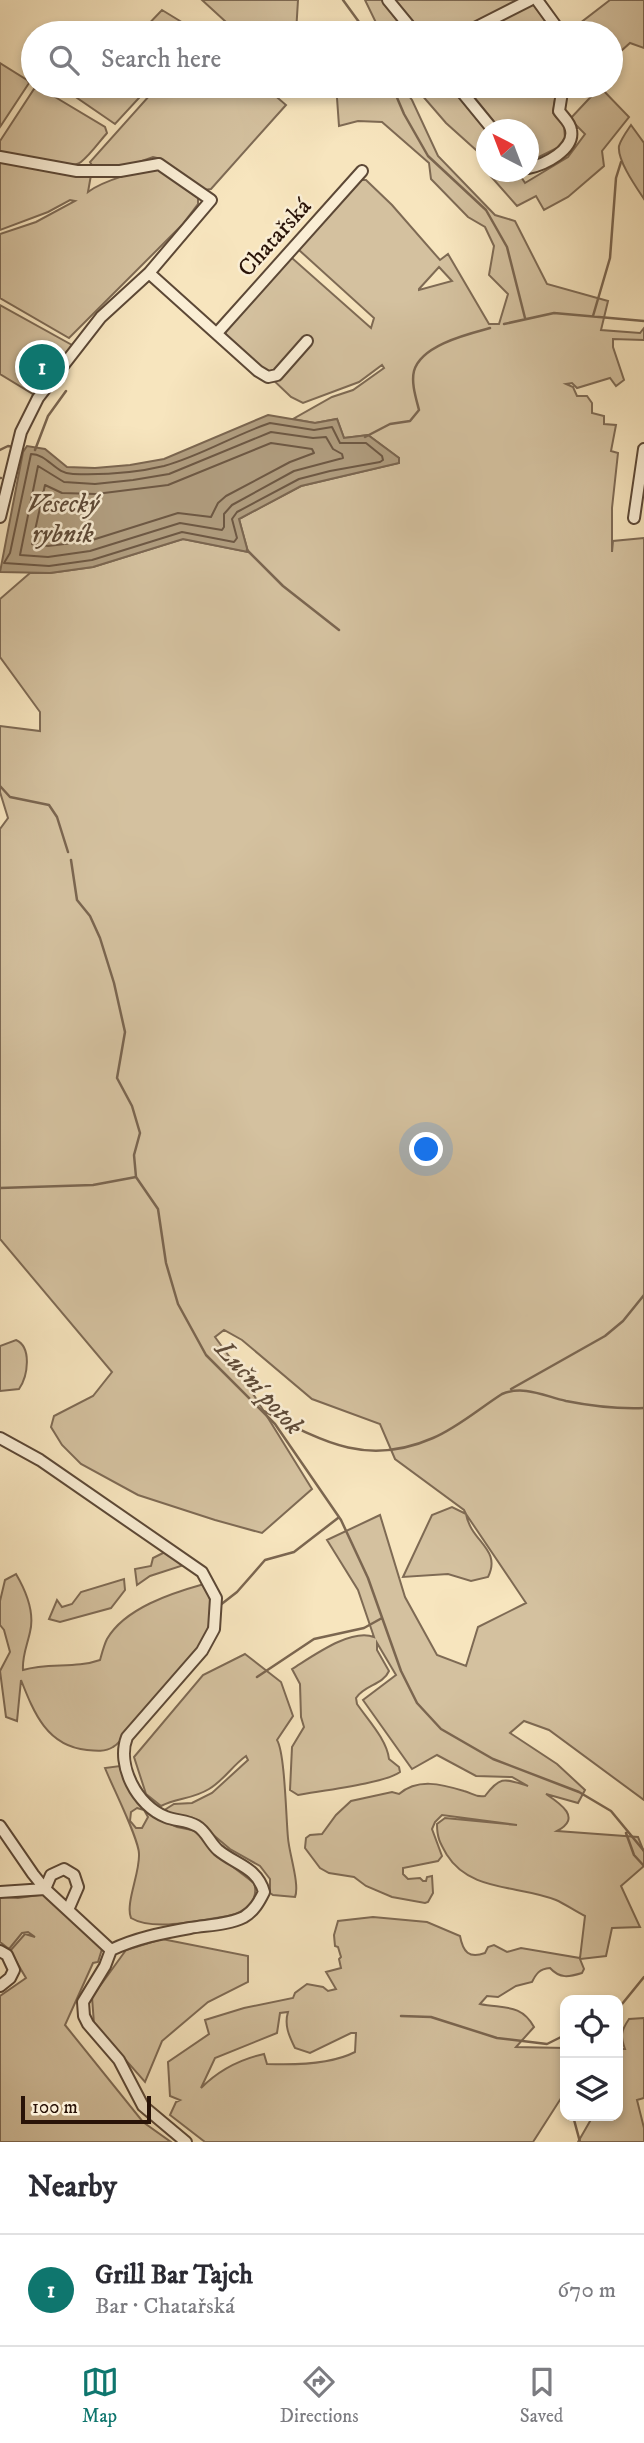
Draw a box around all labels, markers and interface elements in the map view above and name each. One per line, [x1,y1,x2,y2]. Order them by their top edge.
search box [21,21,623,98]
icon: search [45,41,83,79]
text: Search here [101,43,221,76]
north arrow [476,119,539,182]
street label: Chatařská [232,191,318,283]
pin: 1 [19,341,65,393]
water label: Vesecký rybník [27,488,101,551]
your location [409,1132,443,1166]
water label: Luční potok [206,1332,310,1442]
map controls [560,1995,623,2121]
button: locate [560,1995,623,2058]
button: layers [560,2058,623,2121]
scale bar [21,2093,150,2125]
text: 100 m [32,2096,78,2119]
text: Nearby [28,2169,117,2206]
text: Grill Bar Tajch [95,2259,253,2292]
text: 1 [47,2276,55,2305]
text: 670 m [557,2276,616,2305]
text: Bar · Chatařská [95,2292,235,2321]
tab: Map [81,2363,119,2428]
tab: Directions [280,2363,359,2428]
tab: Saved [520,2363,563,2428]

